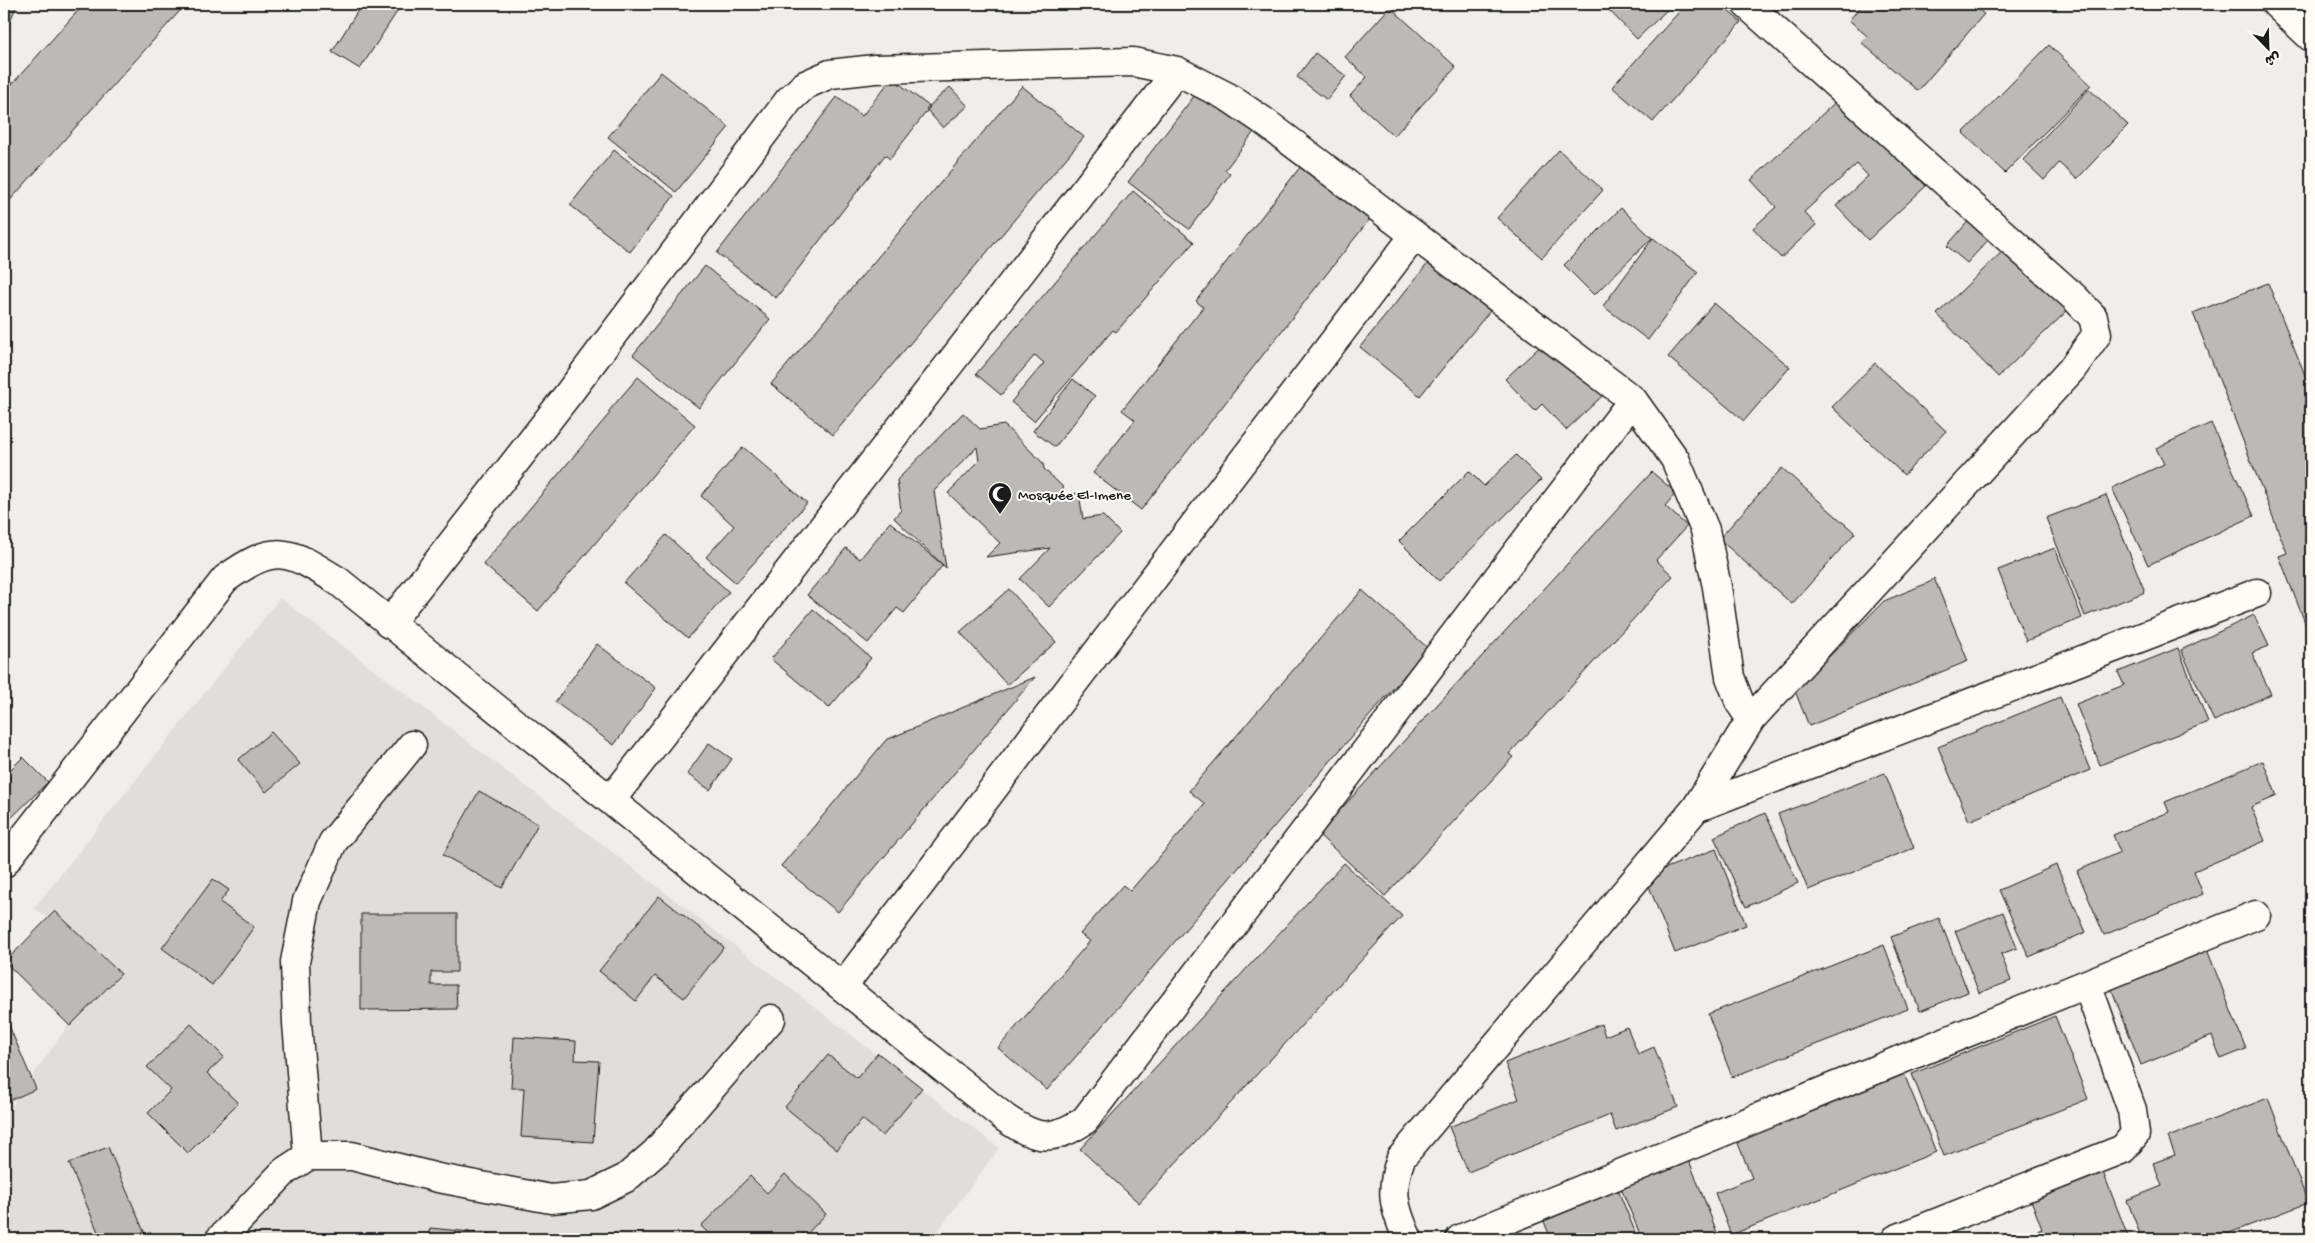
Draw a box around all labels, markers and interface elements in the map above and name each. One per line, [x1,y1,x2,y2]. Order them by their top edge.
north arrow [2242,22,2292,72]
text: ش [2262,47,2283,68]
mosque icon: Mosquée El-Imene [987,481,1013,515]
place label: Mosquée El-Imene [1018,487,1131,505]

